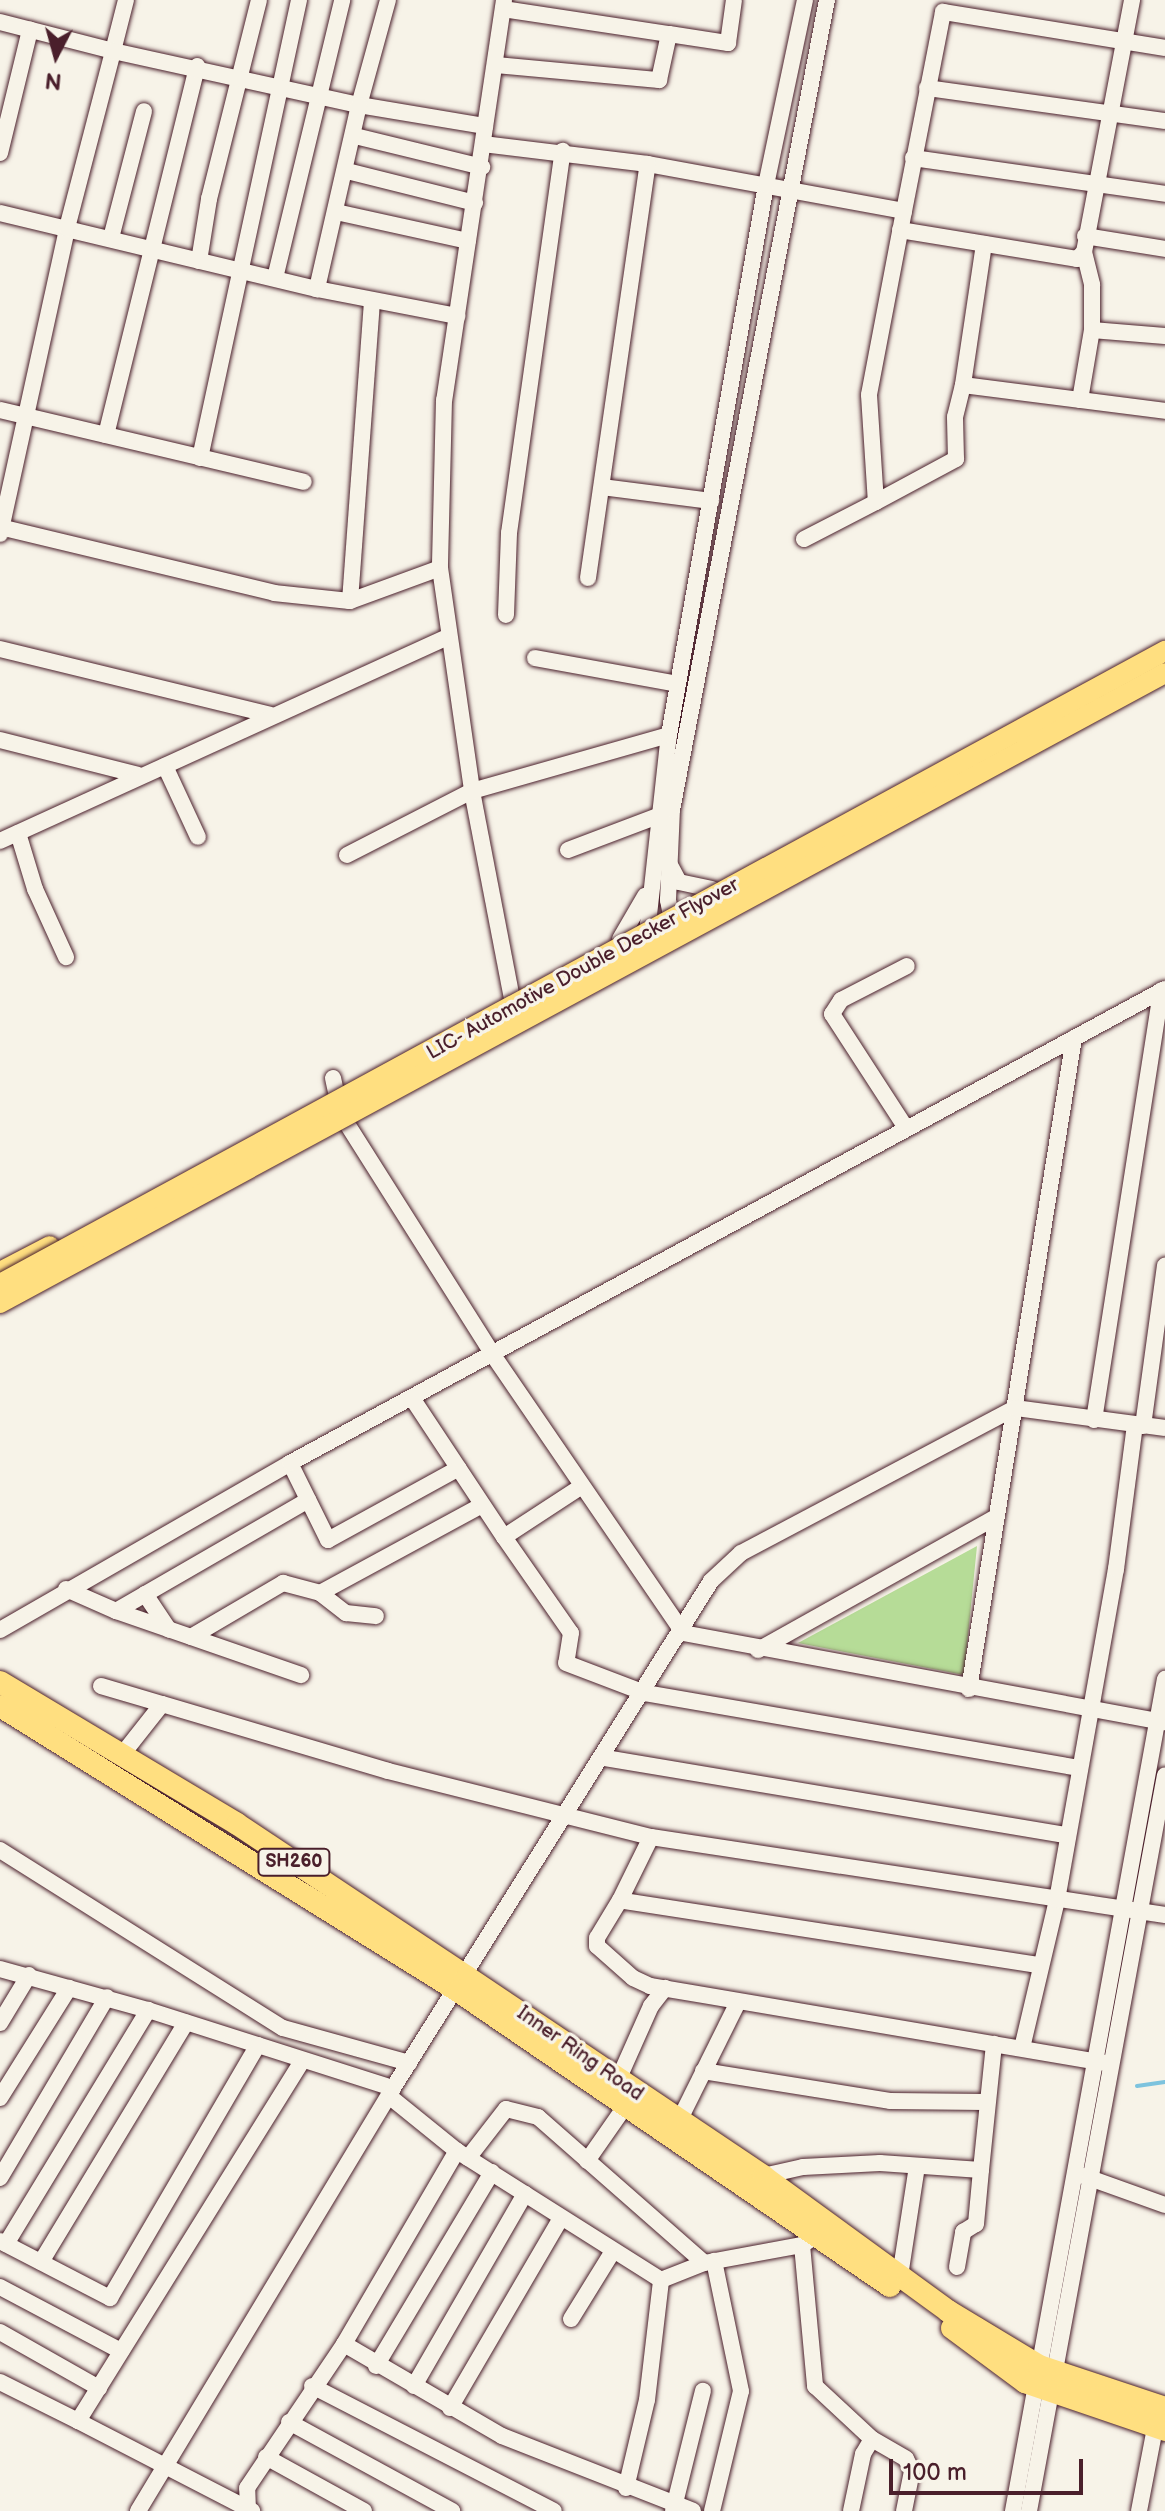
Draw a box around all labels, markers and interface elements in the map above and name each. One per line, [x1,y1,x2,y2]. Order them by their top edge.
north arrow [16,16,96,96]
text: N [44,66,63,95]
street label: LIC- Automotive Double Decker Flyover [422,873,744,1065]
road number: SH260 [256,1848,332,1876]
street label: Inner Ring Road [512,2002,648,2106]
scale bar [893,2443,1087,2493]
text: 100 m [903,2458,967,2487]

